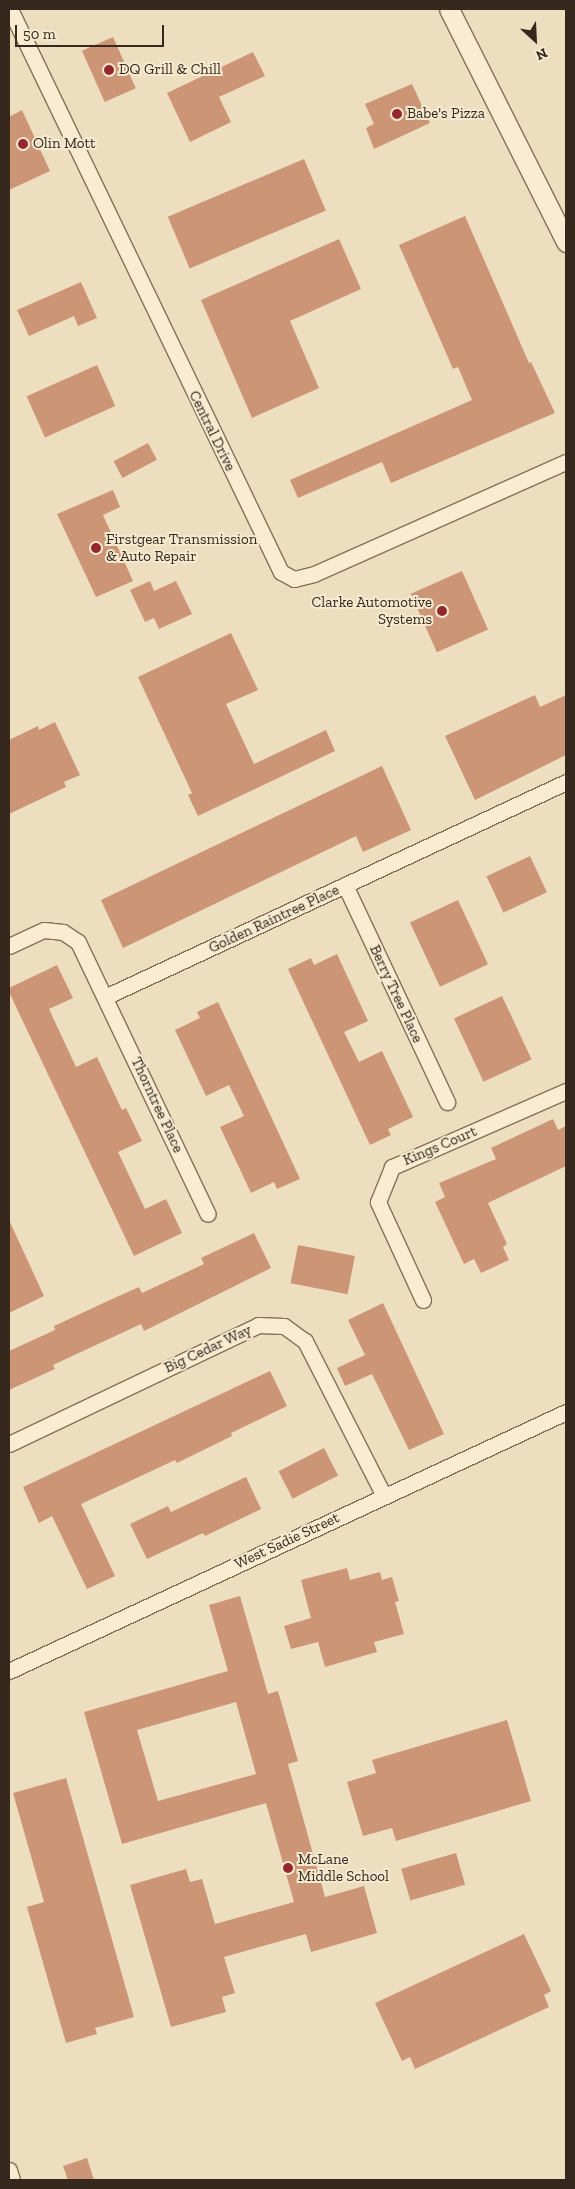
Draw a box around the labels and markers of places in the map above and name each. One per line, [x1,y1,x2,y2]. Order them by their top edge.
place label: DQ Grill & Chill [119,61,221,79]
marker: DQ Grill & Chill [103,64,115,76]
place label: Babe's Pizza [407,105,485,123]
marker: Babe's Pizza [391,108,403,120]
place label: Olin Mott [33,135,96,153]
marker: Olin Mott [17,138,29,150]
place label: Firstgear Transmission & Auto Repair [106,530,258,565]
marker: Firstgear Transmission & Auto Repair [90,542,102,554]
place label: Clarke Automotive Systems [311,593,432,628]
marker: Clarke Automotive Systems [436,605,448,617]
place label: McLane Middle School [298,1850,389,1885]
marker: McLane Middle School [282,1862,294,1874]

